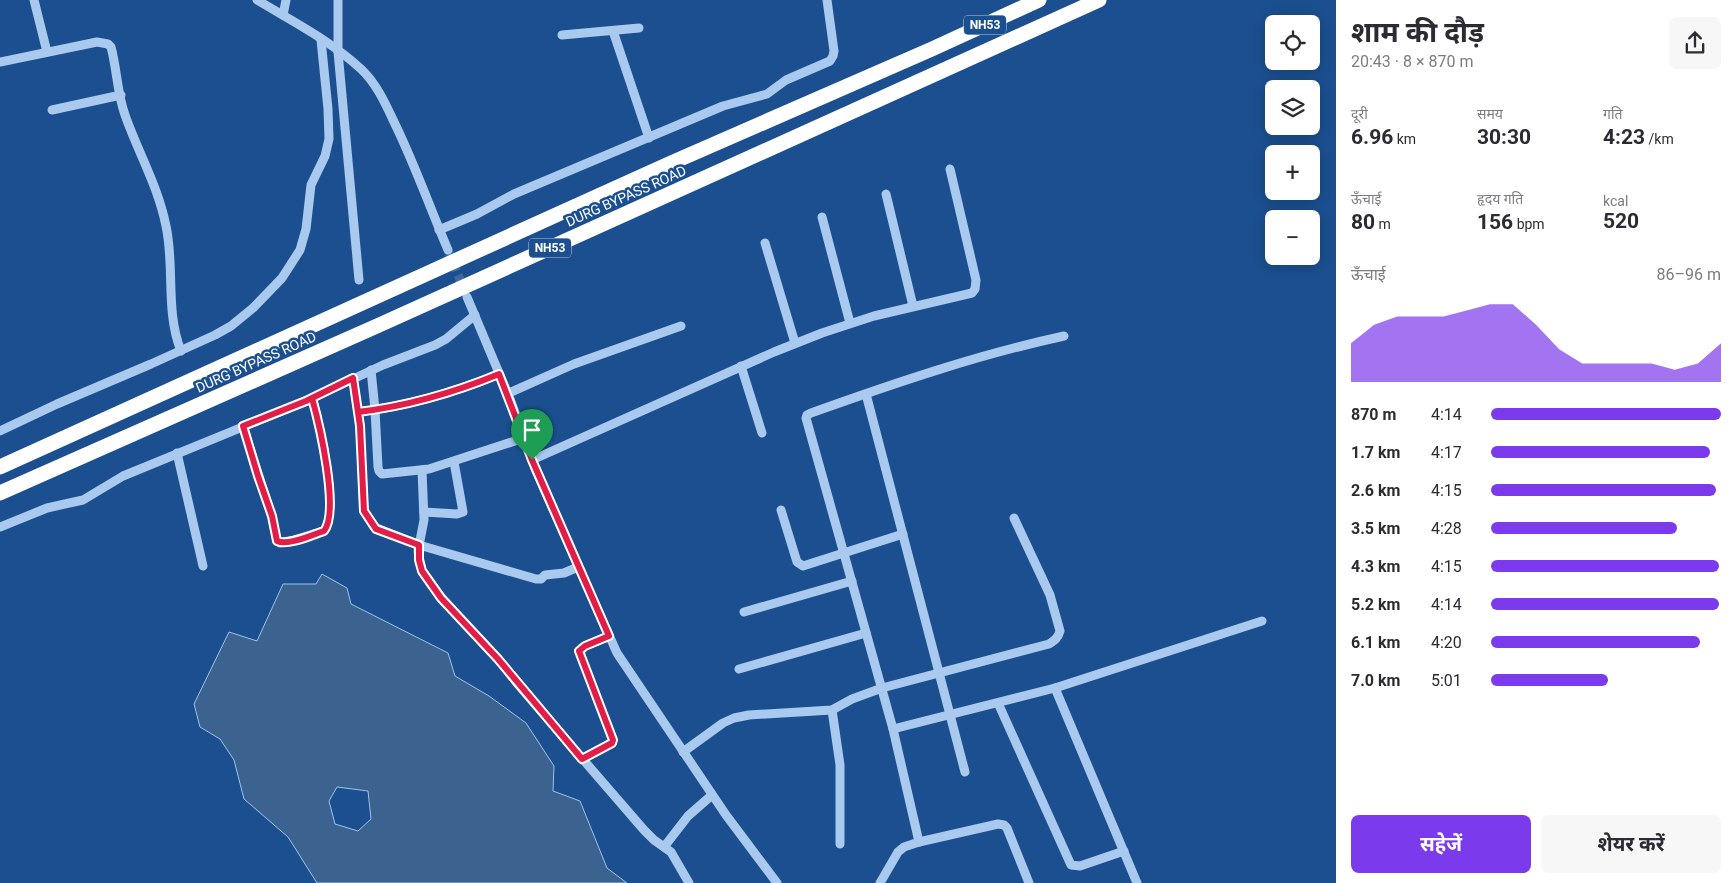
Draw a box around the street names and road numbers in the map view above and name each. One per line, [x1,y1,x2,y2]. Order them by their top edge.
road number: NH53 [964,16,1006,34]
street label: DURG BYPASS ROAD [563,162,689,230]
road number: NH53 [529,238,571,258]
street label: DURG BYPASS ROAD [193,328,319,396]

